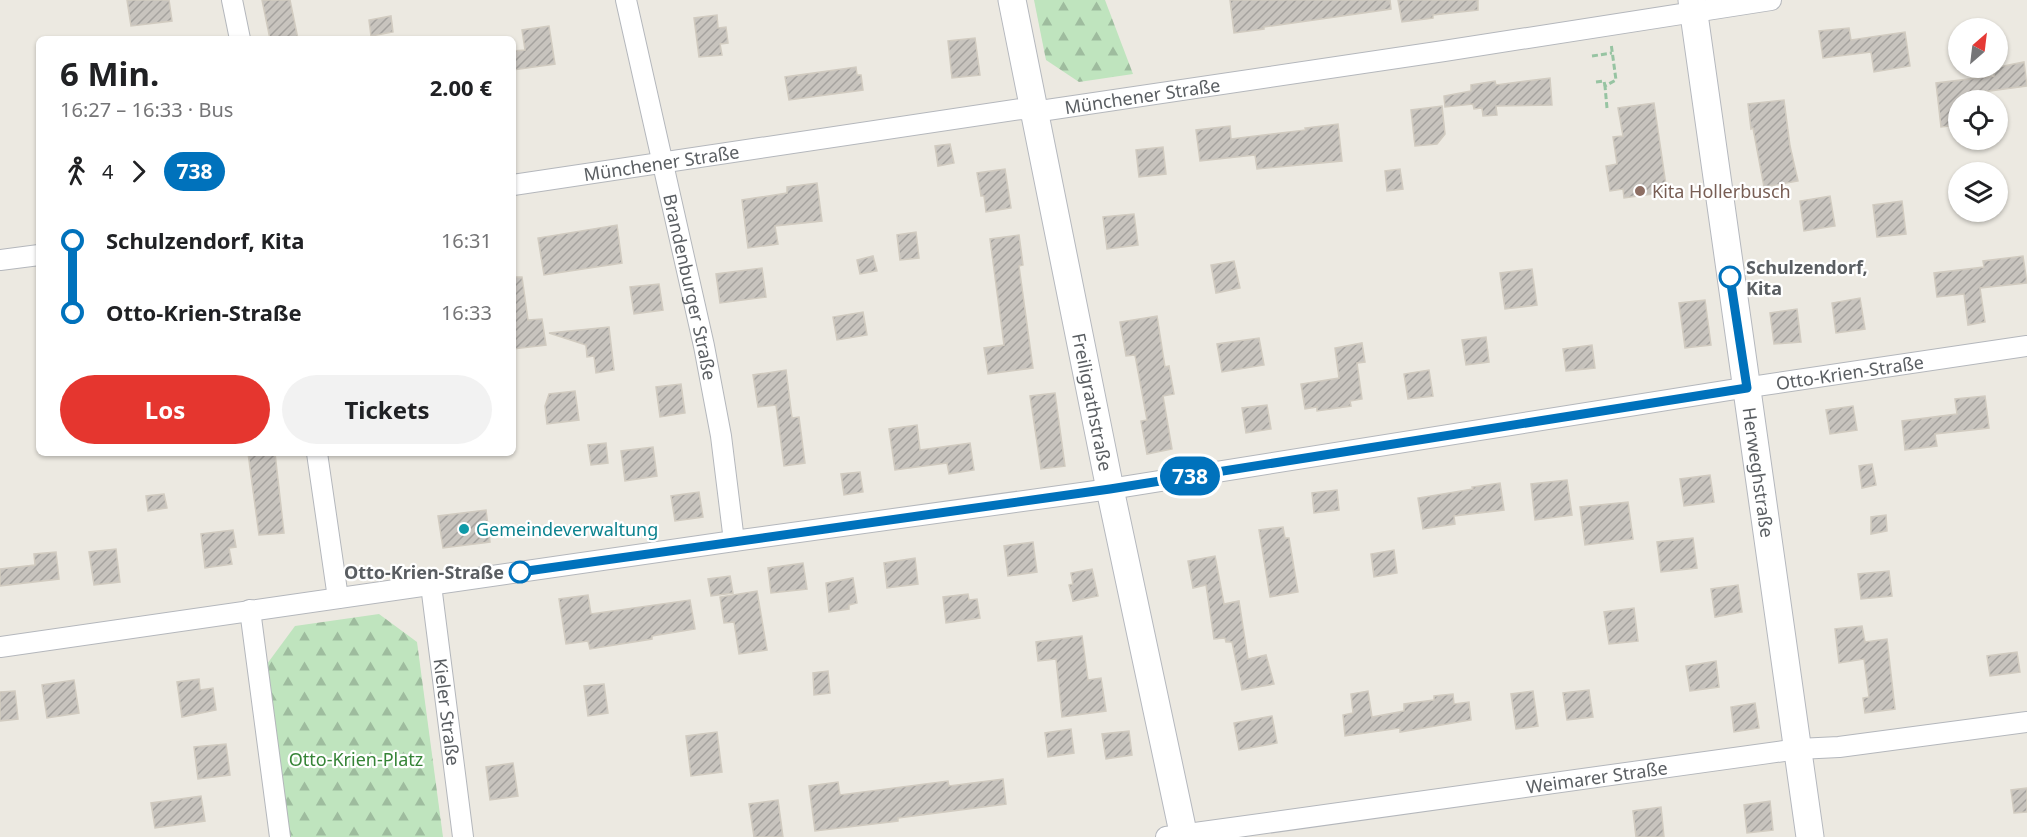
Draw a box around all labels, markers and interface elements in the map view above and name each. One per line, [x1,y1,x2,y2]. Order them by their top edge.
north arrow [1948,18,2008,78]
map controls [1948,18,2008,222]
text: 6 Min. [60,51,159,96]
text: 2.00 € [430,72,492,102]
street label: Münchener Straße [1063,72,1222,119]
button: locate [1948,90,2008,150]
text: 16:27 – 16:33 · Bus [60,96,233,123]
street label: Münchener Straße [582,139,741,186]
icon: walk [60,155,93,188]
icon: forward [122,155,155,188]
text: 738 [176,157,213,185]
text: 4 [102,158,113,185]
button: layers [1948,162,2008,222]
place label: Kita Hollerbusch [1652,179,1791,203]
marker: Kita Hollerbusch [1633,184,1647,198]
street label: Brandenburger Straße [658,191,722,382]
text: Schulzendorf, Kita [106,225,304,255]
text: 16:31 [441,227,492,254]
place label: Schulzendorf, Kita [1746,255,1868,300]
marker: Schulzendorf, Kita [1719,266,1741,288]
text: Otto-Krien-Straße [106,297,302,327]
text: 16:33 [441,299,492,326]
street label: Freiligrathstraße [1067,331,1118,473]
street label: Otto-Krien-Straße [1774,349,1925,395]
button: Los [60,375,270,444]
button: Tickets [282,375,492,444]
street label: Herweghstraße [1738,406,1780,539]
line badge: 738 [1156,456,1224,496]
text: 738 [1172,462,1208,490]
place label: Gemeindeverwaltung [476,517,658,541]
marker: Gemeindeverwaltung [457,522,471,536]
place label: Otto-Krien-Straße [344,560,504,584]
marker: Otto-Krien-Straße [509,561,531,583]
street label: Kieler Straße [428,657,466,767]
park label: Otto-Krien-Platz [289,747,423,771]
street label: Weimarer Straße [1525,755,1669,799]

